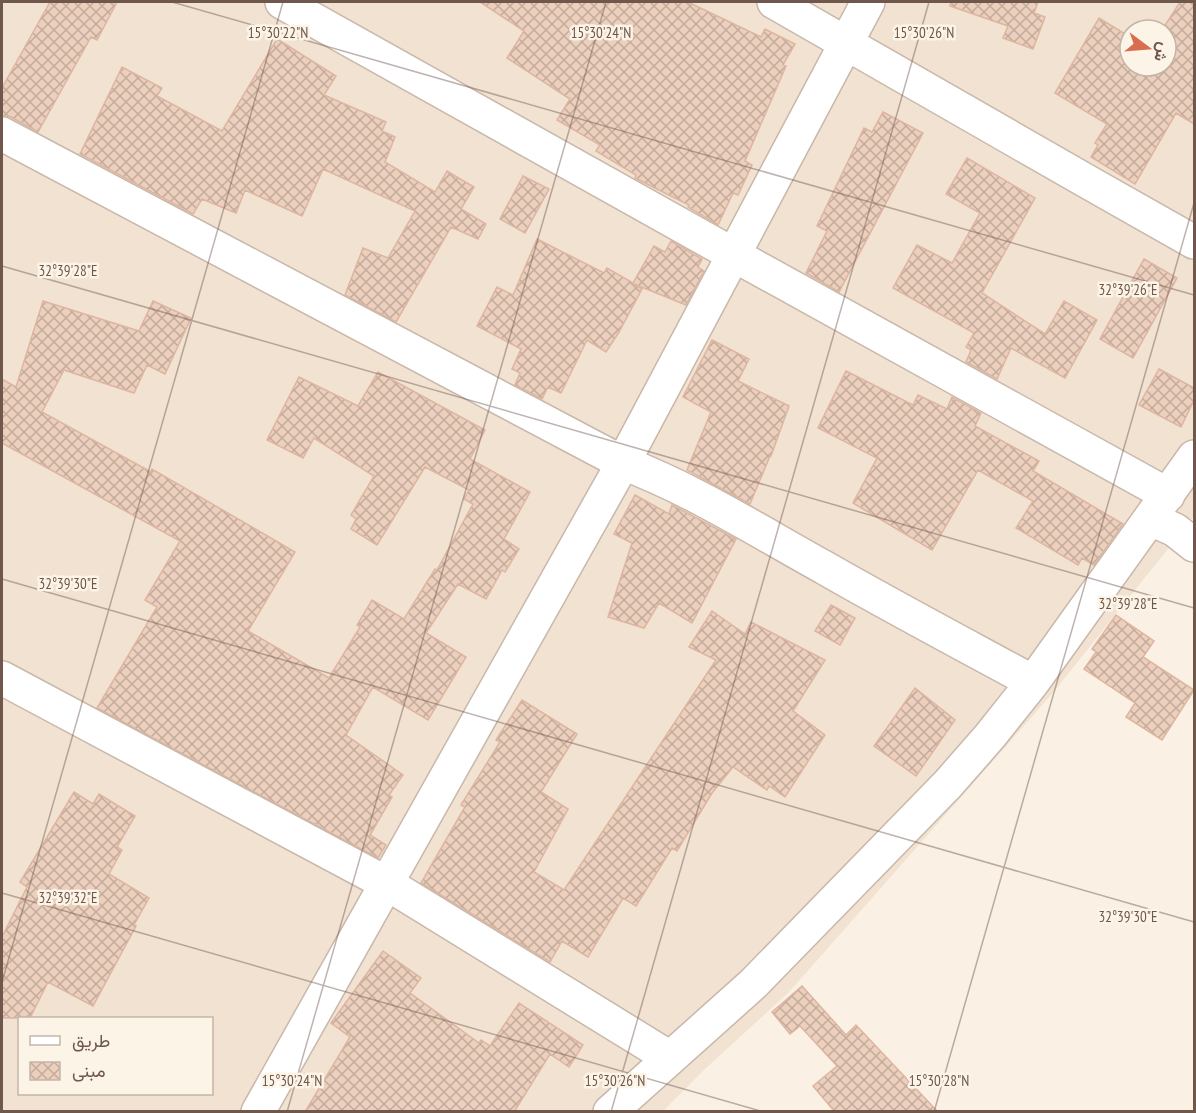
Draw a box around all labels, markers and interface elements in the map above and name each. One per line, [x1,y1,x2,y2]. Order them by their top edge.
north arrow [1118,18,1178,78]
text: 15°30'22"N [248,23,308,42]
text: 15°30'24"N [571,23,631,42]
text: 15°30'26"N [894,23,954,42]
text: ش [1150,40,1175,64]
text: 32°39'28"E [38,261,98,280]
text: 32°39'26"E [1098,280,1158,299]
text: 32°39'30"E [38,574,98,593]
text: 32°39'28"E [1098,594,1158,613]
text: 32°39'32"E [38,888,98,907]
text: 32°39'30"E [1098,907,1158,926]
legend [18,1017,213,1095]
text: طريق [72,1029,110,1052]
text: مبنى [72,1059,106,1082]
text: 15°30'24"N [262,1071,322,1090]
text: 15°30'26"N [585,1071,645,1090]
text: 15°30'28"N [909,1071,969,1090]

